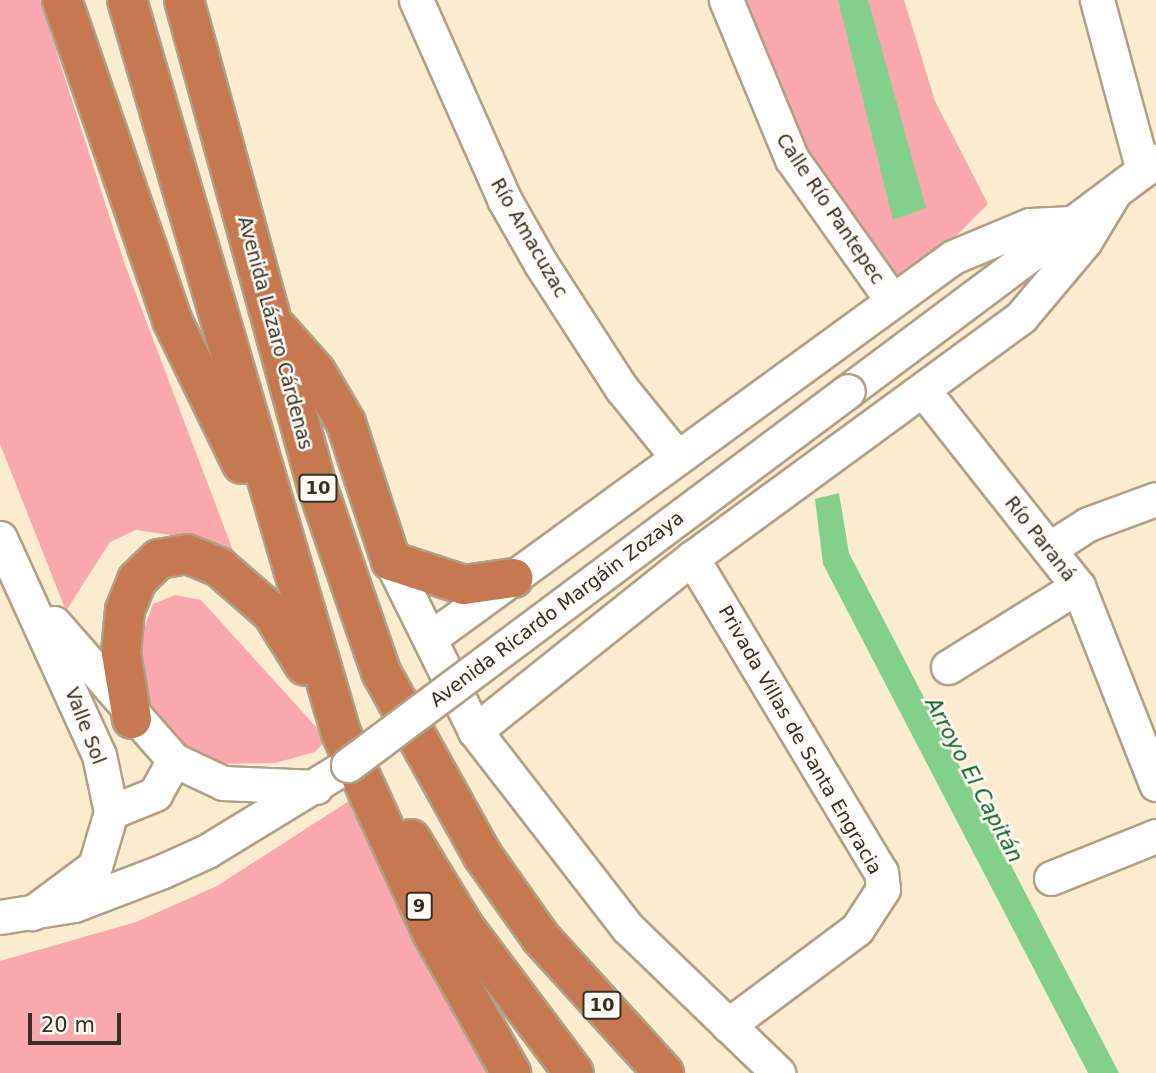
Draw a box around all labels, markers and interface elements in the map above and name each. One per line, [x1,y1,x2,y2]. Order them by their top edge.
street label: Calle Río Pantepec [771,129,889,289]
street label: Río Amacuzac [486,174,572,302]
street label: Avenida Lázaro Cárdenas [233,214,317,452]
road number: 10 [297,474,339,502]
street label: Río Paraná [1000,492,1080,586]
street label: Avenida Ricardo Margáin Zozaya [426,506,688,712]
street label: Privada Villas de Santa Engracia [714,602,886,878]
street label: Valle Sol [60,684,110,768]
water label: Arroyo El Capitán [920,693,1028,867]
road number: 9 [405,891,433,920]
road number: 10 [581,990,623,1020]
scale bar [32,1000,124,1044]
text: 20 m [41,1013,95,1037]

